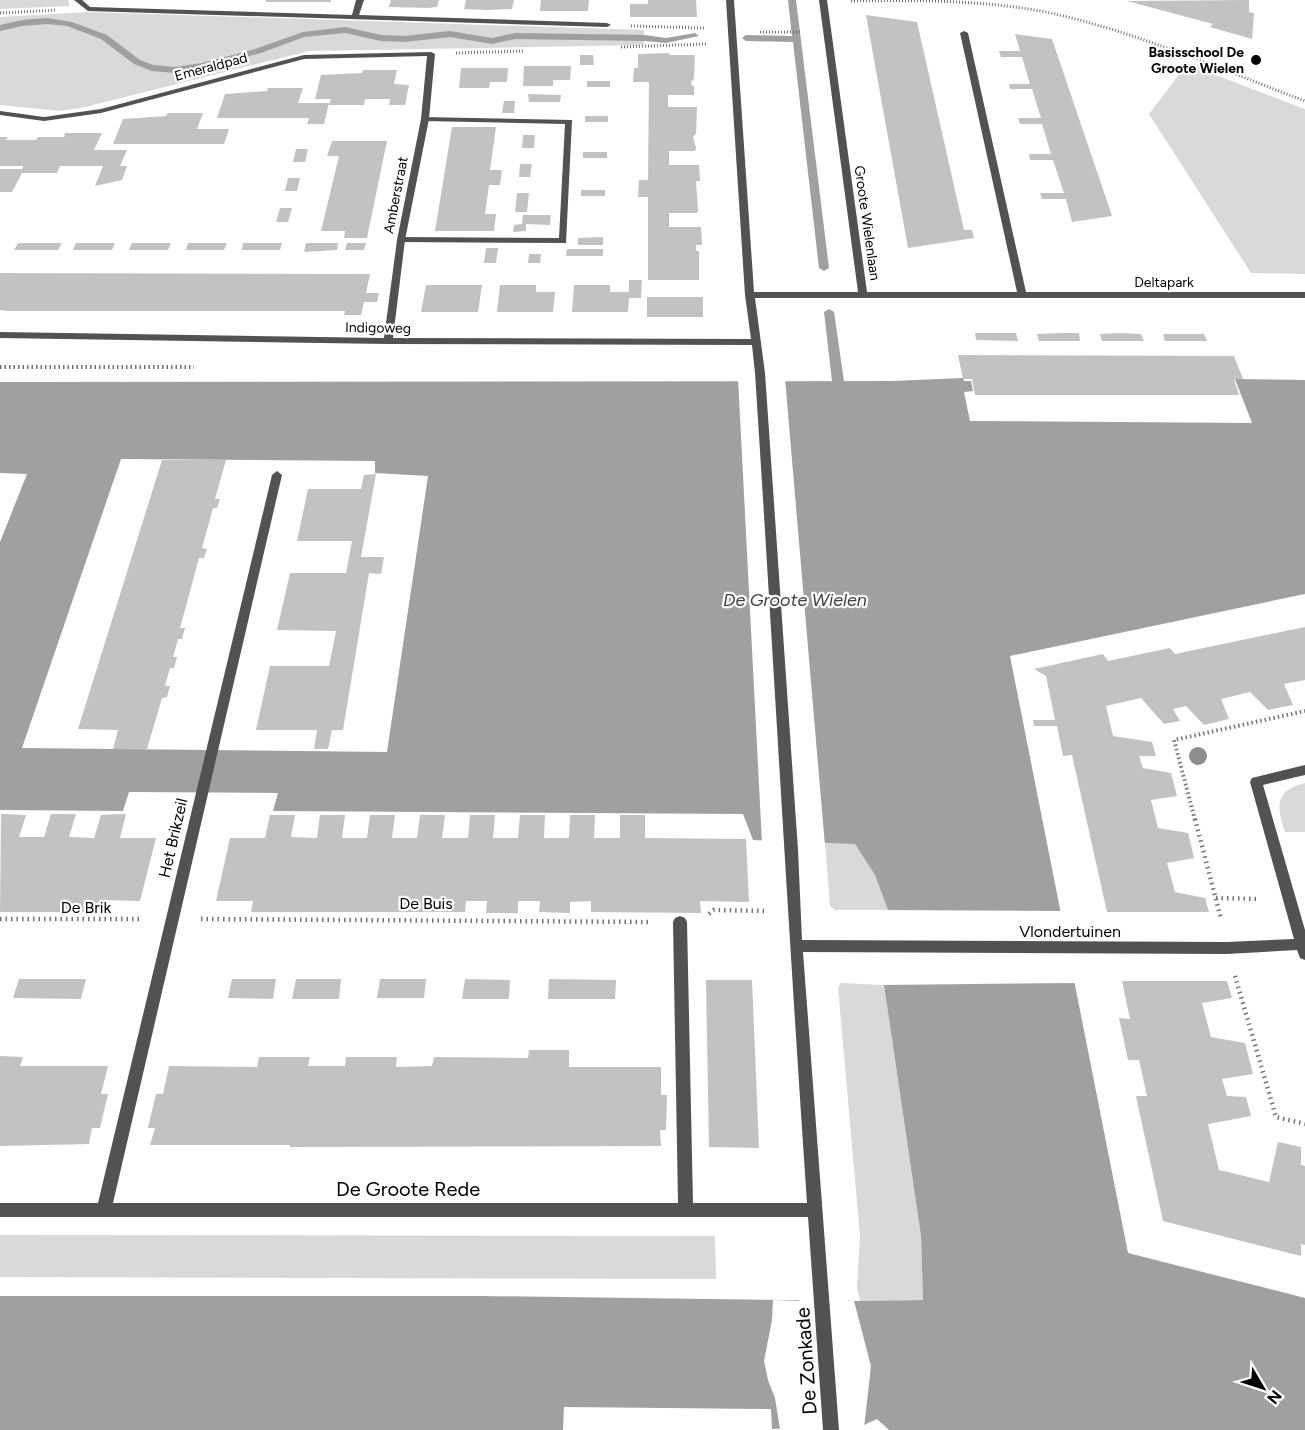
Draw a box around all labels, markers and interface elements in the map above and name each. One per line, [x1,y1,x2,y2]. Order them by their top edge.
place label: Basisschool De Groote Wielen [1149,44,1244,77]
street label: Emeraldpad [173,49,249,85]
marker: Basisschool De Groote Wielen [1249,53,1263,67]
street label: Amberstraat [380,155,412,235]
street label: Groote Wielenlaan [851,164,884,282]
street label: Deltapark [1134,274,1194,291]
street label: Indigoweg [345,319,411,337]
water label: De Groote Wielen [723,589,867,611]
street label: Het Brikzeil [155,796,191,880]
street label: De Buis [399,894,453,913]
street label: De Brik [61,898,111,917]
street label: Vlondertuinen [1019,922,1121,941]
street label: De Groote Rede [336,1177,480,1201]
street label: De Zonkade [790,1306,822,1415]
north arrow [1233,1358,1293,1418]
text: N [1263,1386,1286,1408]

